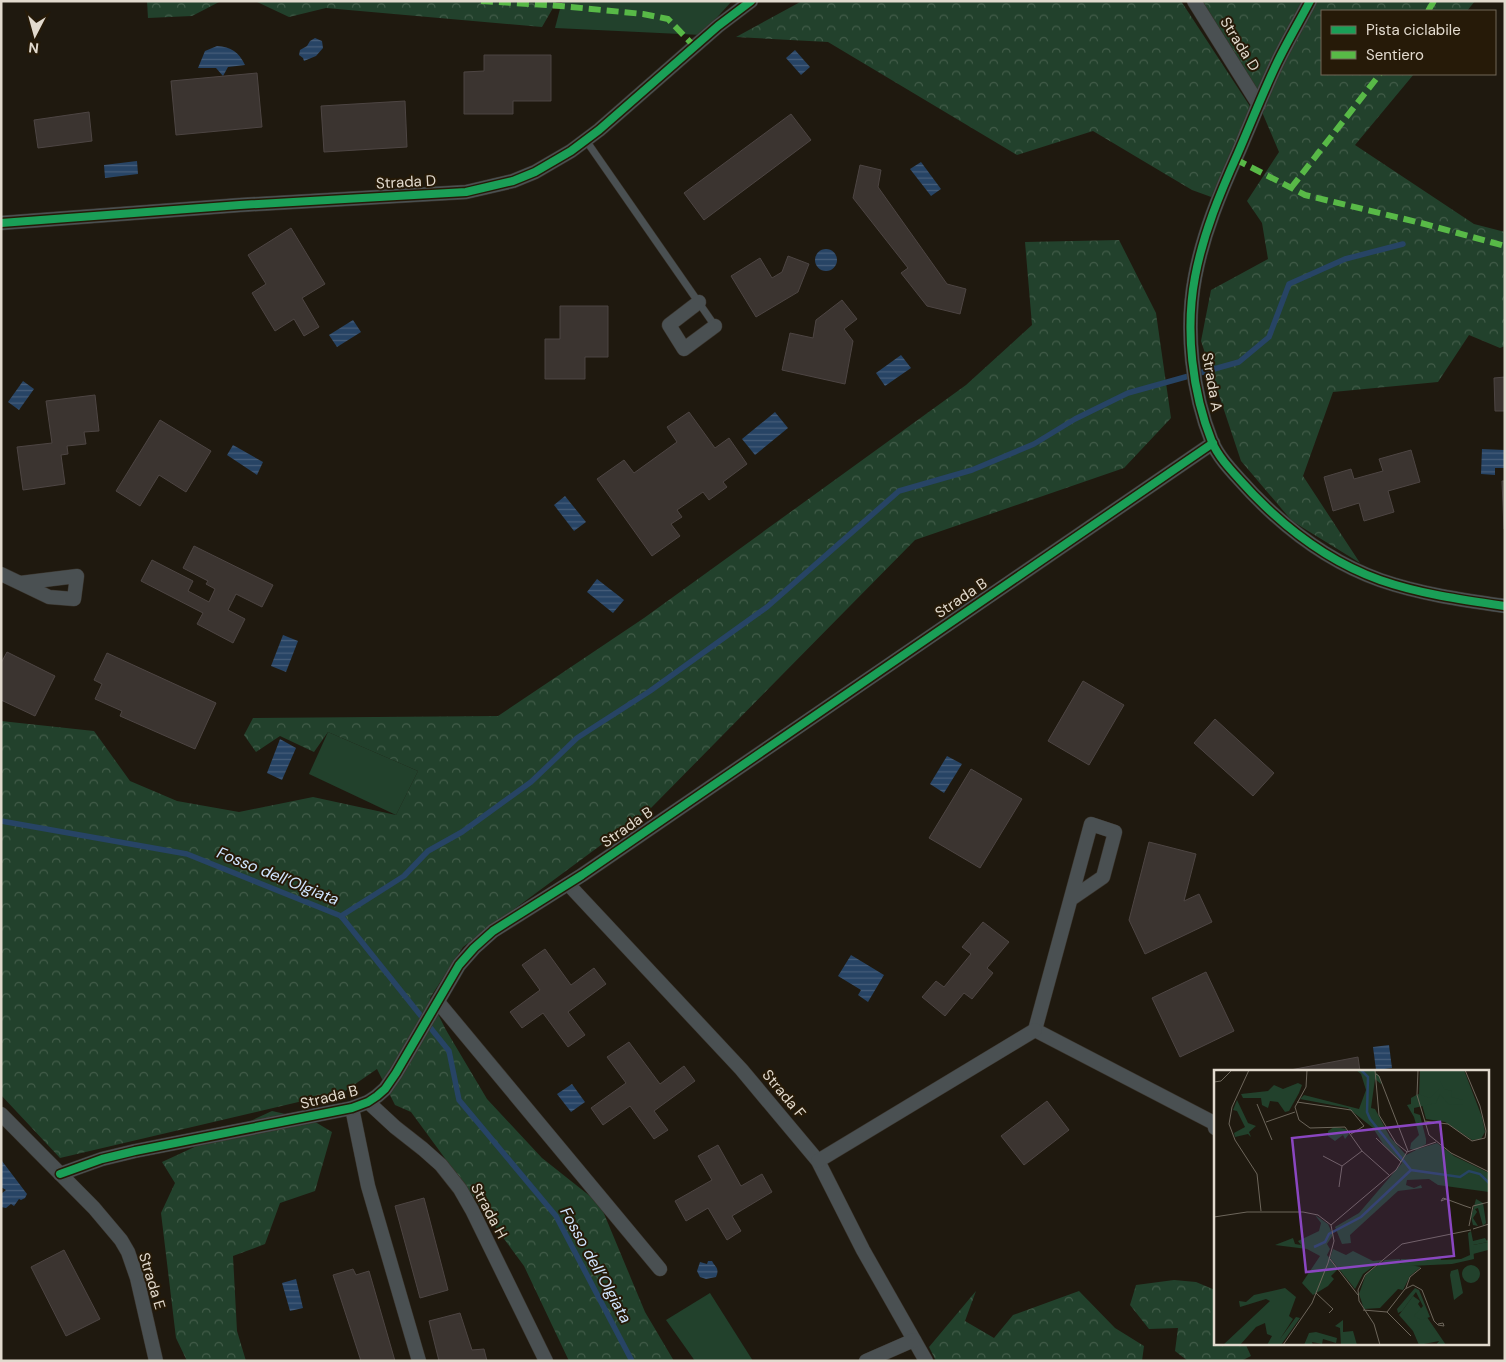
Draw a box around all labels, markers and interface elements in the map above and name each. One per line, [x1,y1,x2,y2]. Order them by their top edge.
north arrow [10,10,60,60]
legend [1321,10,1496,75]
street label: Strada D [1216,13,1264,75]
text: Pista ciclabile [1366,20,1461,40]
text: N [28,38,40,57]
text: Sentiero [1366,45,1424,65]
street label: Strada D [375,170,437,194]
street label: Strada A [1197,351,1227,413]
street label: Strada B [931,573,991,623]
street label: Strada B [597,802,657,852]
water label: Fosso dell’Olgiata [214,842,342,910]
street label: Strada F [758,1065,810,1123]
inset map [1214,1070,1488,1344]
street label: Strada B [298,1080,360,1114]
street label: Strada H [466,1180,512,1242]
water label: Fosso dell’Olgiata [555,1203,637,1327]
street label: Strada E [134,1250,170,1312]

